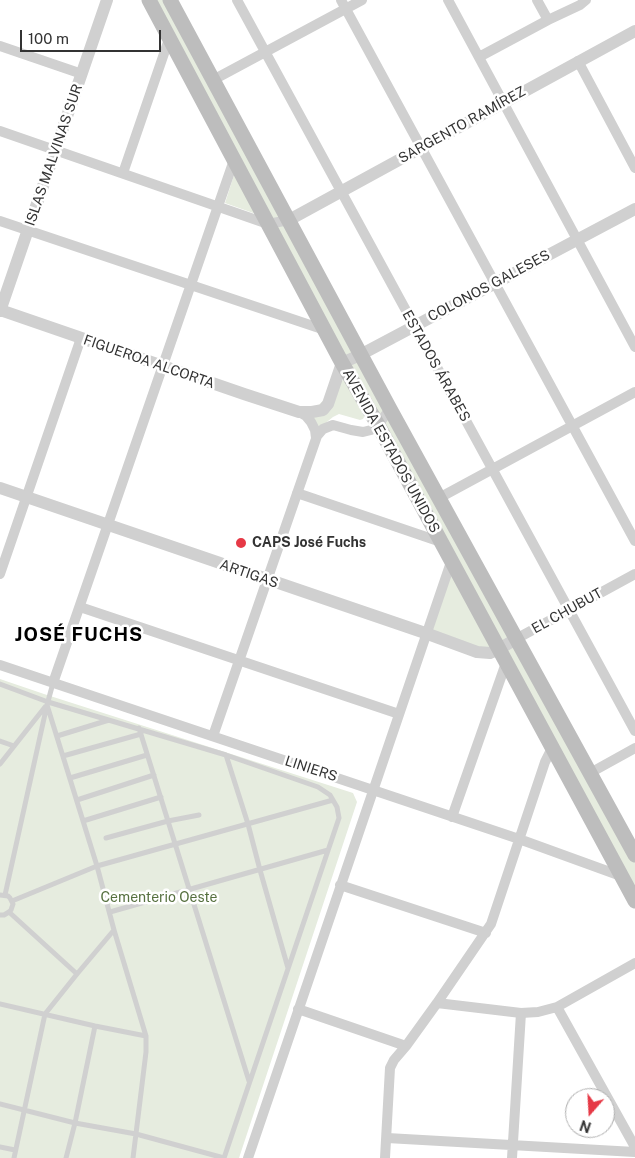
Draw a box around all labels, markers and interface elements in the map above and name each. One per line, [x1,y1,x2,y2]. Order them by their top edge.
scale bar [22,20,164,52]
text: 100 m [28,30,69,47]
street label: ISLAS MALVINAS SUR [22,82,86,228]
street label: SARGENTO RAMÍREZ [395,83,529,167]
street label: COLONOS GALESES [425,247,553,325]
street label: ESTADOS ÁRABES [398,307,474,425]
street label: FIGUEROA ALCORTA [81,332,217,392]
street label: AVENIDA ESTADOS UNIDOS [339,366,443,536]
place label: CAPS José Fuchs [252,535,366,551]
marker: CAPS José Fuchs [234,536,248,550]
street label: ARTIGAS [217,556,281,592]
street label: EL CHUBUT [529,585,605,637]
district label: JOSÉ FUCHS [14,624,144,646]
street label: LINIERS [283,753,339,785]
park label: Cementerio Oeste [101,890,217,906]
north arrow [565,1088,615,1138]
text: N [578,1117,593,1136]

